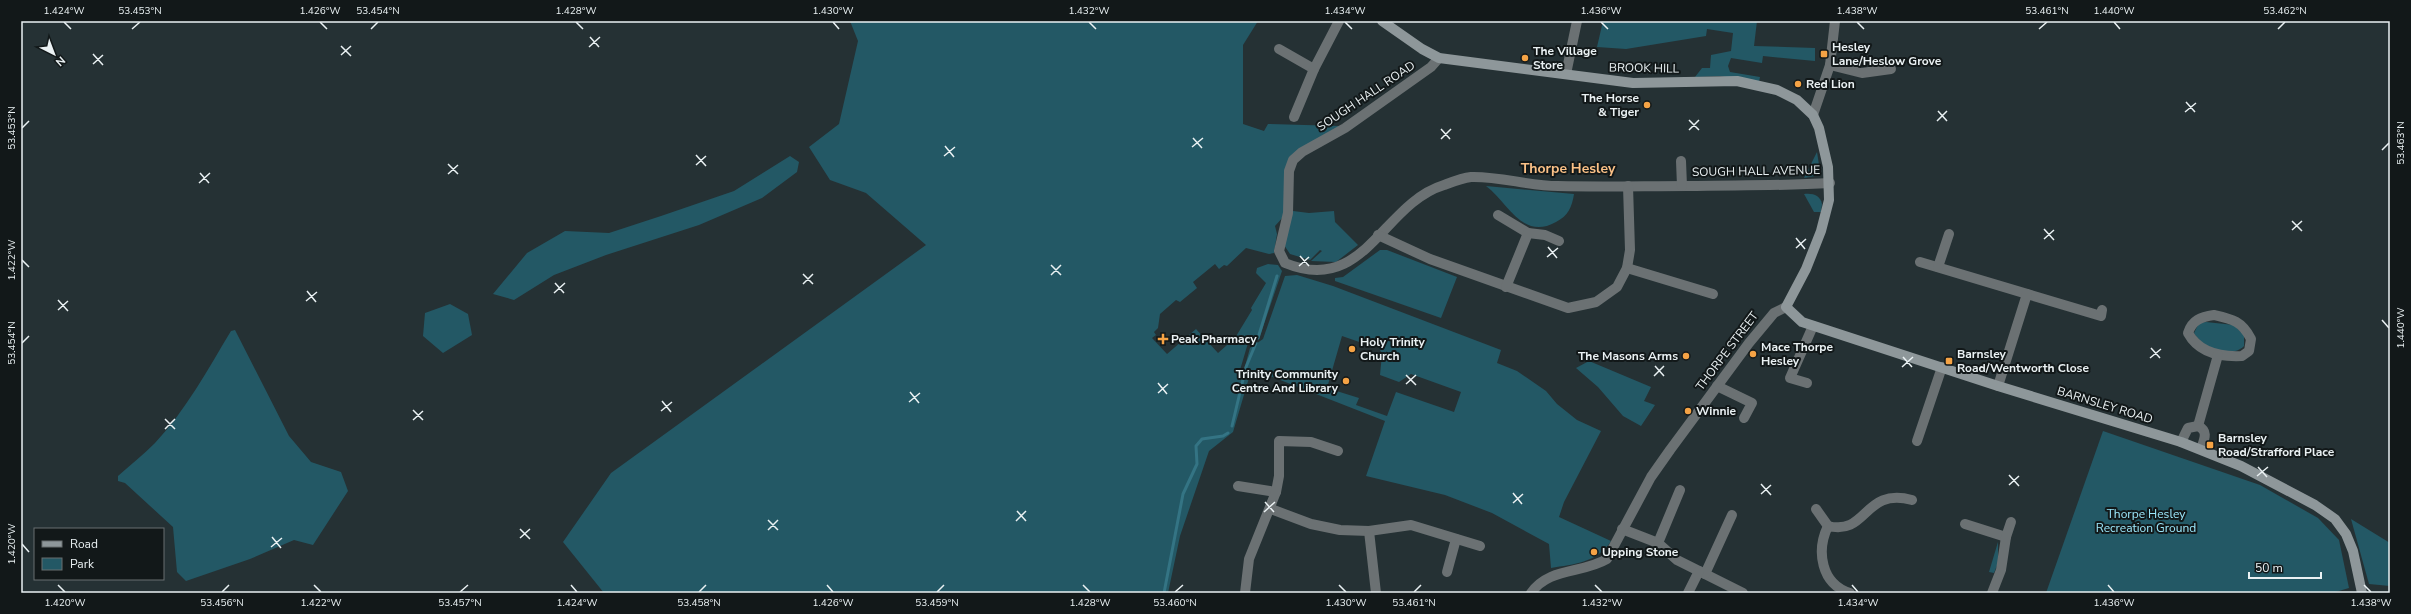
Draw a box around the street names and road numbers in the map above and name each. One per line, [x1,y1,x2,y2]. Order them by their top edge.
street label: SOUGH HALL ROAD [1314,57,1418,135]
street label: BROOK HILL [1609,59,1680,77]
street label: SOUGH HALL AVENUE [1692,162,1820,180]
street label: THORPE STREET [1692,308,1762,394]
street label: BARNSLEY ROAD [2055,383,2155,427]

